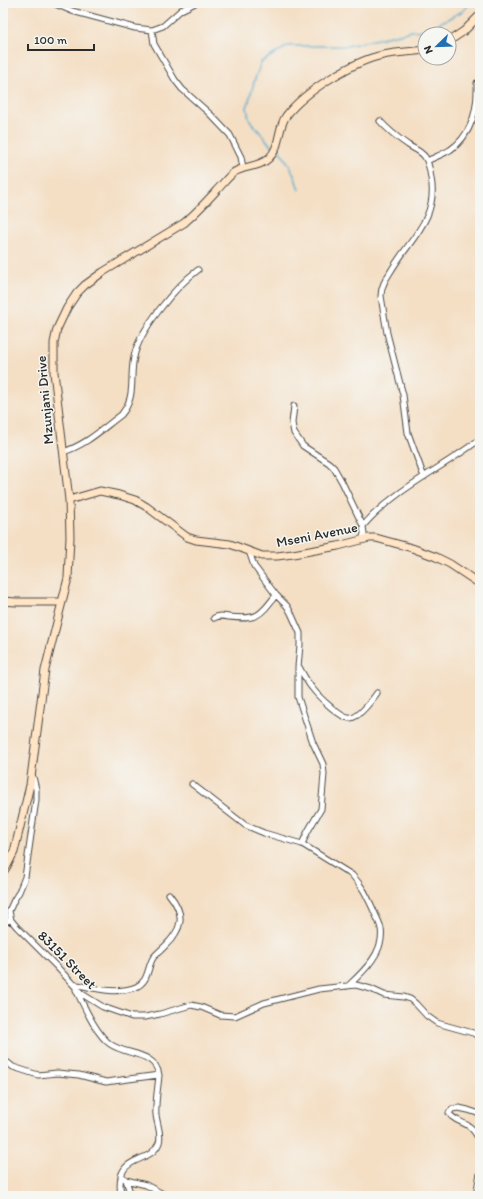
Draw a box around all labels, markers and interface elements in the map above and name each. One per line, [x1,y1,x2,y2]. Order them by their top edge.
scale bar [28,26,94,52]
north arrow [417,26,457,66]
text: 100 m [34,33,67,47]
text: N [421,44,436,56]
street label: Mzunjani Drive [33,355,57,445]
street label: Mseni Avenue [275,519,360,551]
street label: 83151 Street [34,927,100,993]

